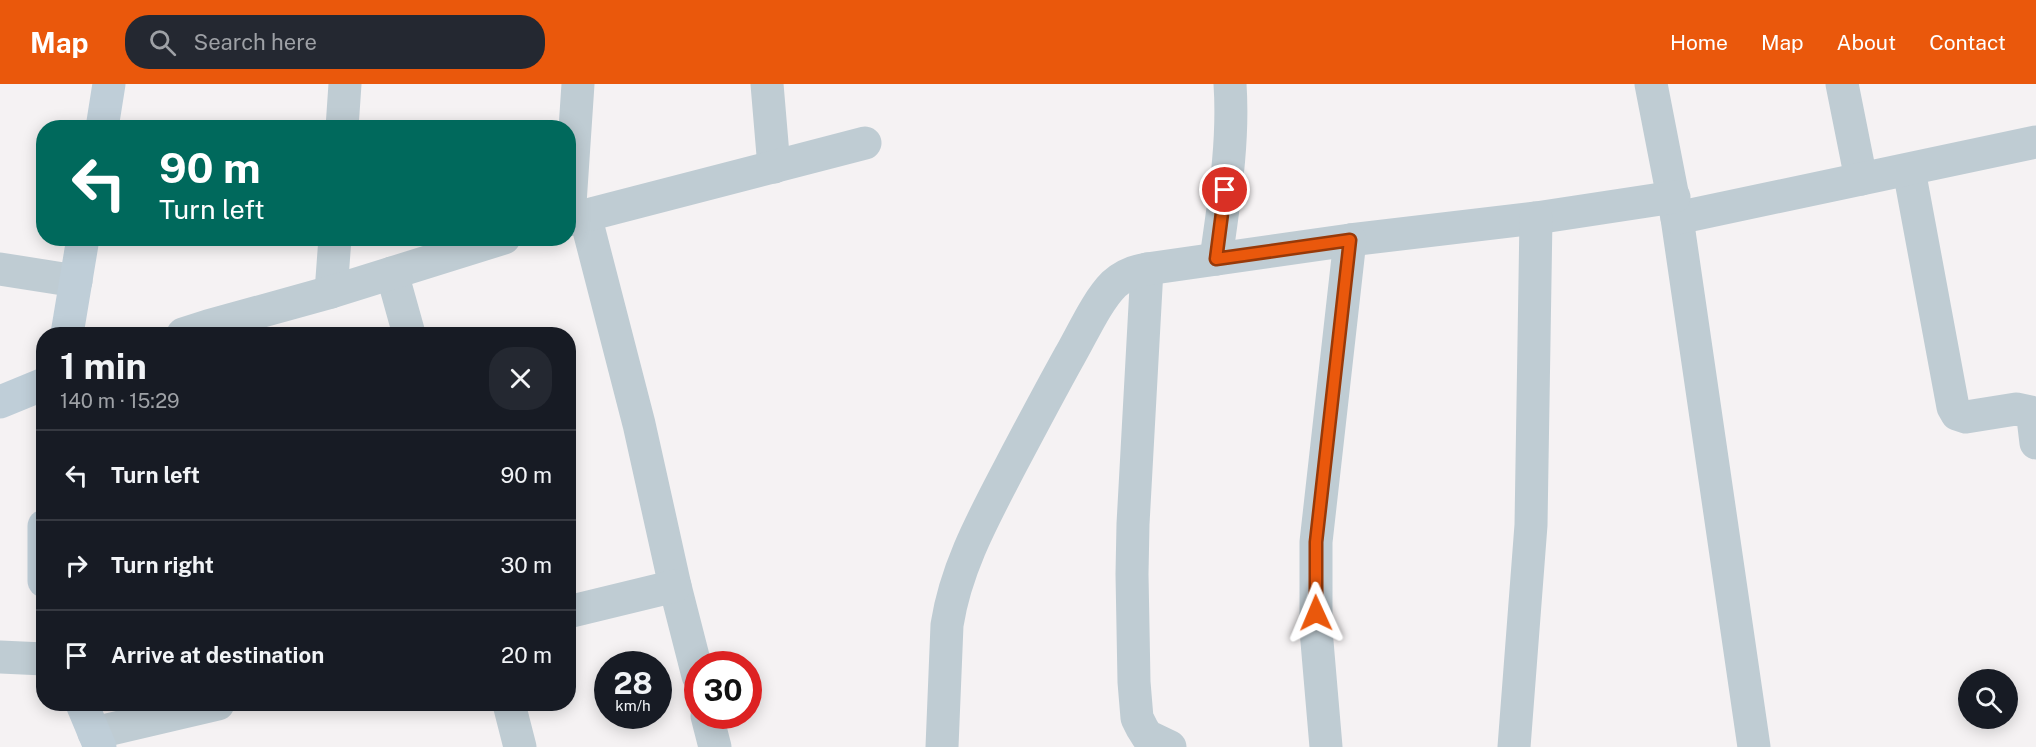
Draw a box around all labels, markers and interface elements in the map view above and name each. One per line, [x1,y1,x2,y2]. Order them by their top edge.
search box [125,15,545,69]
text: Map [30,26,89,59]
icon: search [146,26,179,59]
text: Search here [194,29,317,55]
text: Home [1670,30,1728,55]
text: Map [1761,30,1804,55]
text: About [1837,30,1896,55]
text: Contact [1929,30,2006,55]
text: 90 m [159,143,261,192]
icon: left [60,144,138,222]
pin [1199,164,1250,215]
icon: arrive [1208,173,1241,206]
text: Turn left [159,193,265,225]
text: 1 min [60,345,147,387]
button: close [489,347,552,410]
text: 140 m · 15:29 [60,389,180,413]
icon: left [60,459,93,492]
text: Turn left [111,462,200,488]
text: 90 m [501,462,552,488]
icon: right [60,549,93,582]
text: Turn right [111,552,214,578]
text: 30 m [500,552,552,578]
position arrow [1284,581,1348,645]
icon: arrive [60,639,93,672]
text: Arrive at destination [111,642,324,668]
text: 20 m [501,642,552,668]
speed limit sign: 30 [684,651,762,729]
text: 28 [613,665,653,701]
map controls [1958,669,2018,729]
button: search [1958,669,2018,729]
text: km/h [615,697,651,714]

